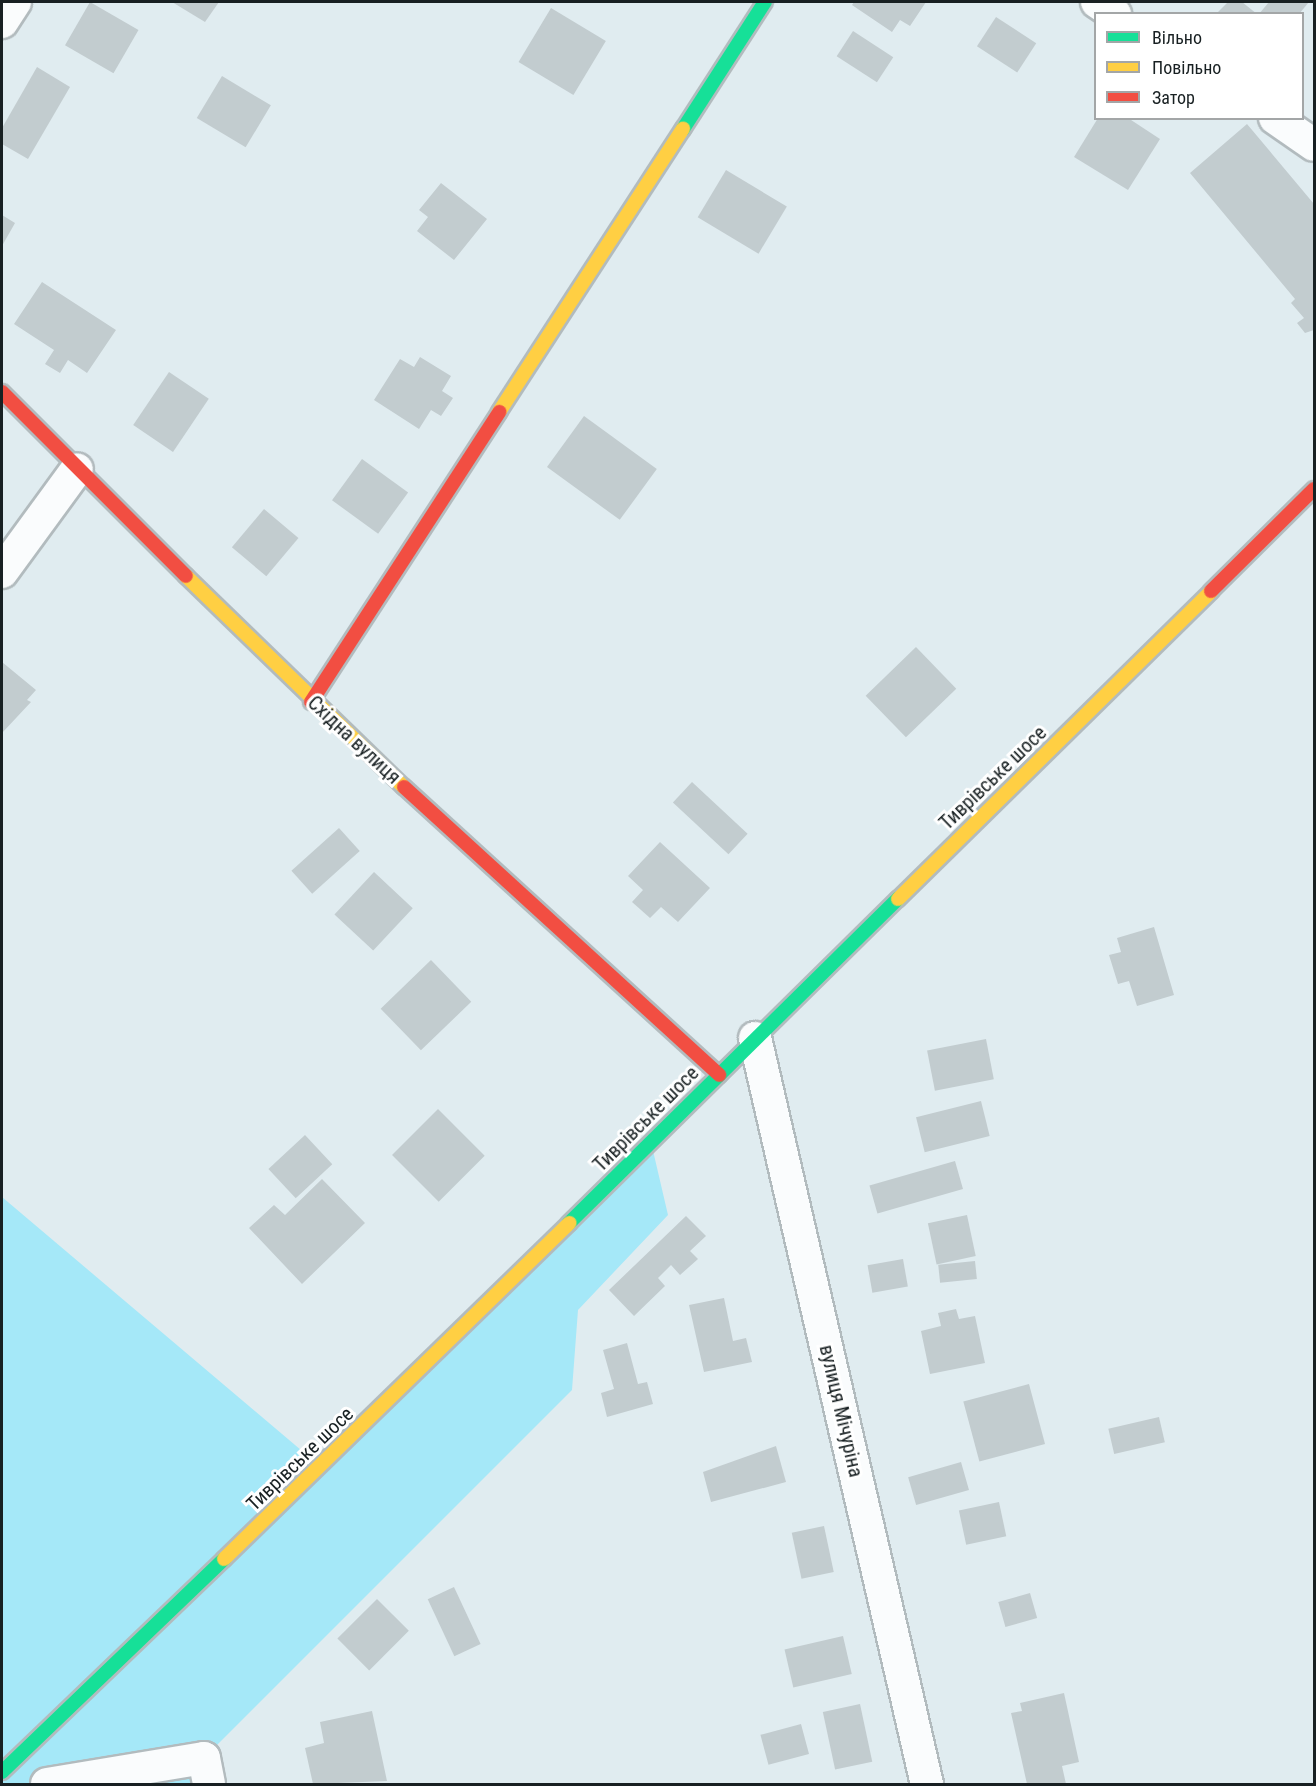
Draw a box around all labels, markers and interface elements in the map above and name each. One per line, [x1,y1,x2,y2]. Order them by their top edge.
legend [1094,12,1304,120]
text: Вільно [1152,27,1202,48]
text: Повільно [1152,57,1221,78]
text: Затор [1152,87,1195,108]
street label: Східна вулиця [303,691,405,789]
street label: Тиврівське шосе [935,721,1051,835]
street label: Тиврівське шосе [588,1061,704,1177]
street label: вулиця Мічуріна [814,1343,868,1479]
street label: Тиврівське шосе [242,1402,358,1516]

